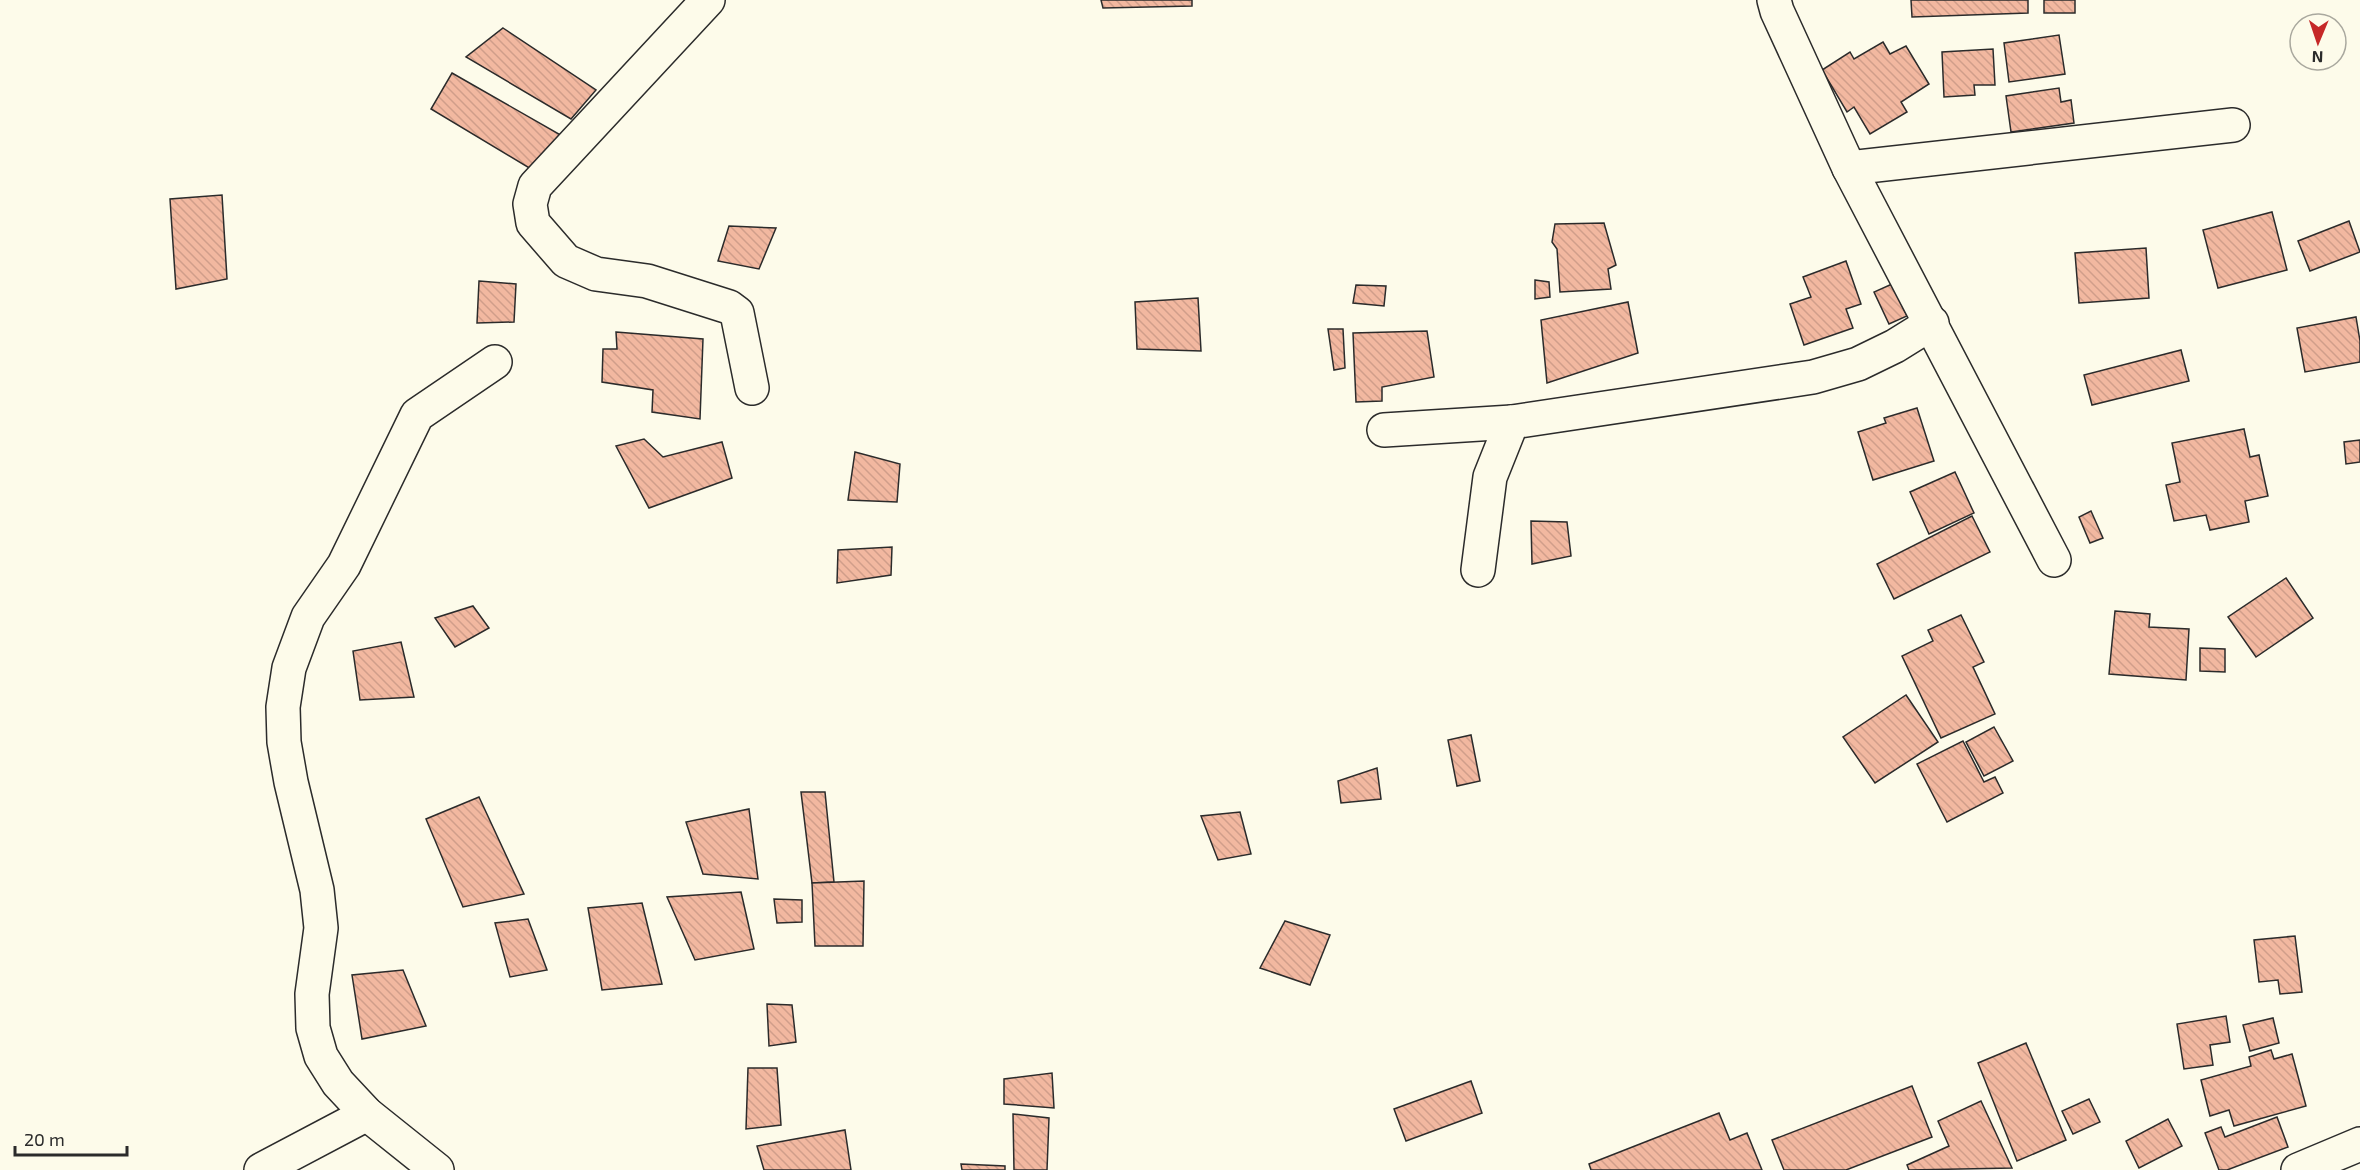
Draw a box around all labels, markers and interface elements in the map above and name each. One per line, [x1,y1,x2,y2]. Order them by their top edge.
north arrow [2288,12,2348,72]
text: N [2311,48,2324,67]
scale bar [15,1119,128,1157]
text: 20 m [24,1128,65,1150]

